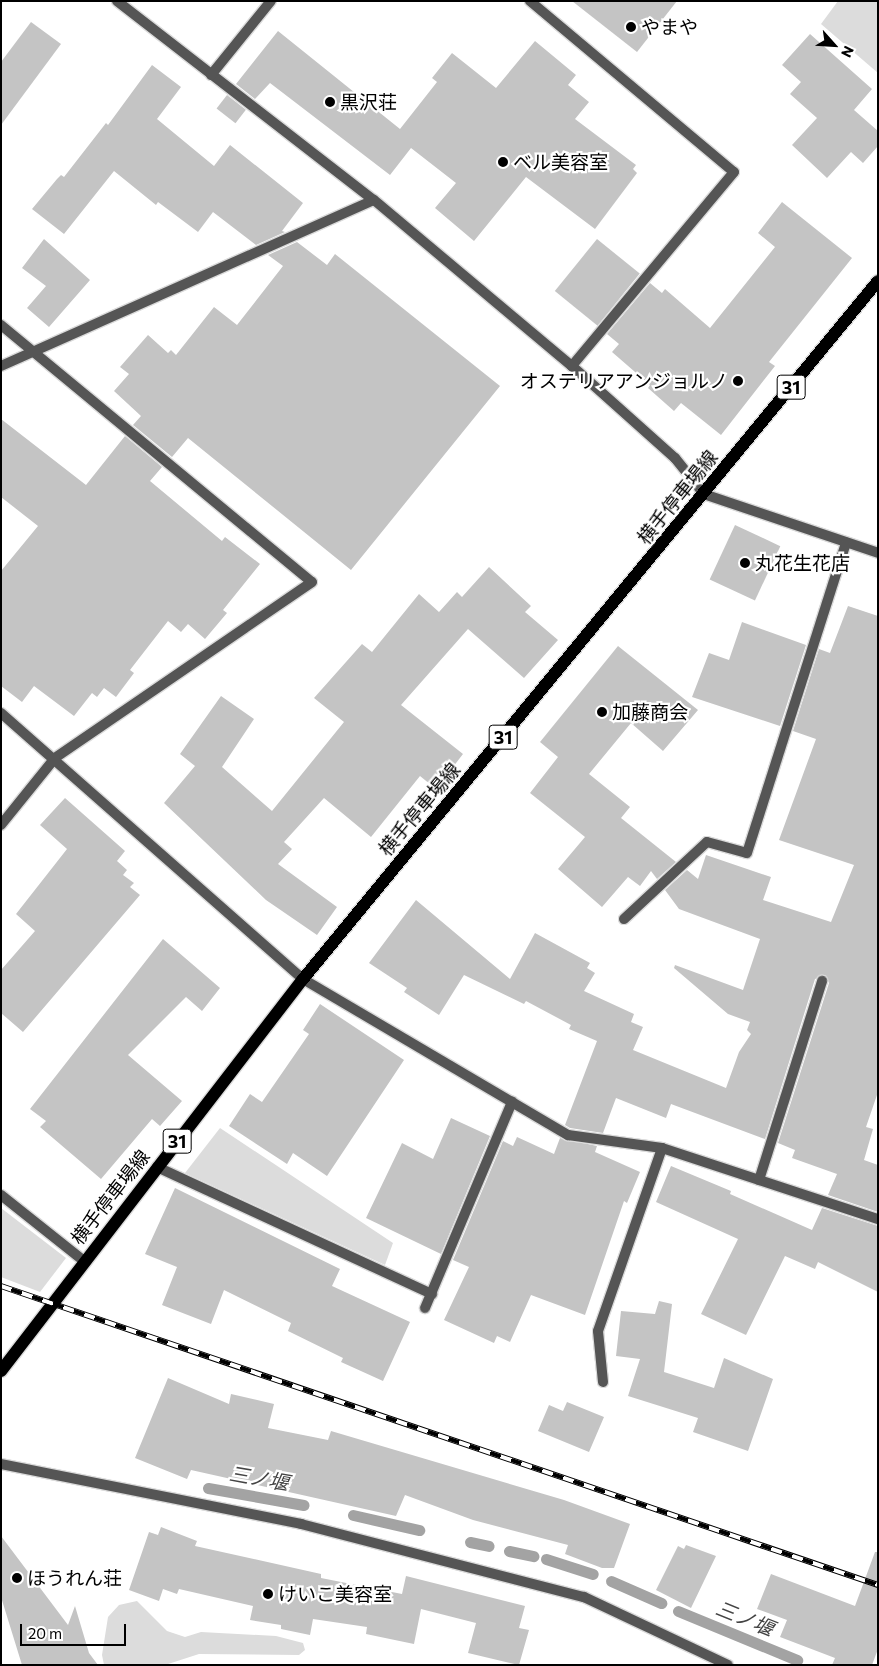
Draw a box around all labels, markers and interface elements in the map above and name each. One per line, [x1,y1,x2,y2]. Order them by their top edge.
place label: やまや [641,16,698,38]
north arrow [809,20,859,70]
marker: やまや [625,21,637,33]
text: N [838,43,858,60]
place label: 黒沢荘 [340,91,397,113]
marker: 黒沢荘 [324,96,336,108]
place label: ベル美容室 [513,151,608,173]
marker: ベル美容室 [497,156,509,168]
place label: オステリアアンジョルノ [519,370,728,392]
road number: 31 [776,372,806,402]
marker: オステリアアンジョルノ [732,375,744,387]
street label: 横手停車場線 [632,446,722,548]
place label: 丸花生花店 [755,552,850,574]
marker: 丸花生花店 [739,557,751,569]
place label: 加藤商会 [612,701,688,723]
marker: 加藤商会 [596,706,608,718]
road number: 31 [488,722,518,752]
street label: 横手停車場線 [374,758,464,860]
road number: 31 [162,1126,192,1156]
street label: 横手停車場線 [66,1145,154,1249]
water label: 三ノ堰 [227,1461,291,1495]
place label: ほうれん荘 [27,1567,122,1589]
marker: ほうれん荘 [11,1572,23,1584]
place label: けいこ美容室 [278,1583,392,1605]
marker: けいこ美容室 [262,1588,274,1600]
water label: 三ノ堰 [713,1596,777,1640]
scale bar [22,1614,129,1646]
text: 20 m [28,1624,62,1642]

